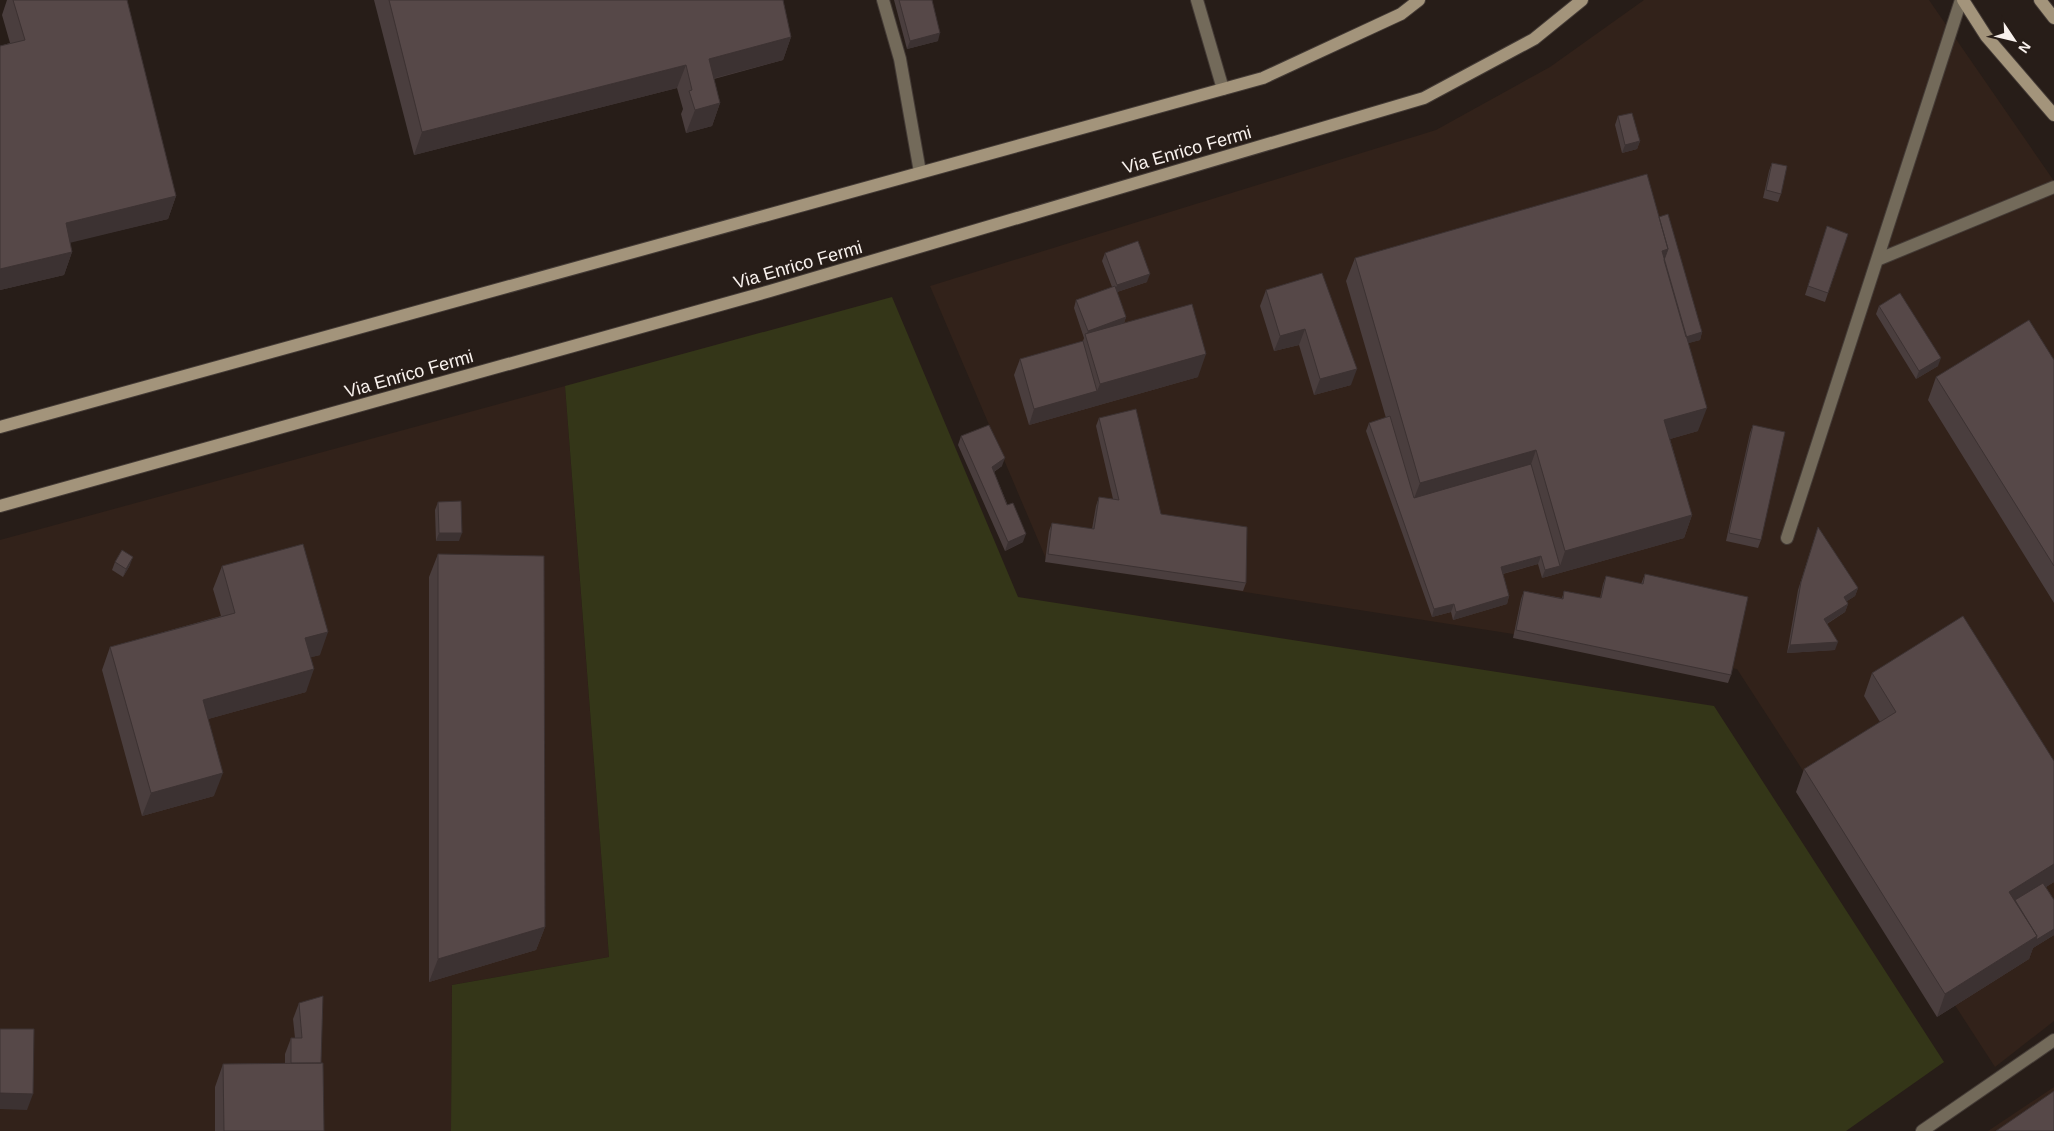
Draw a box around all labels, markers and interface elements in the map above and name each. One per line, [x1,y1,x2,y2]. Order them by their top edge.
north arrow [1989,15,2039,65]
text: N [2015,39,2034,56]
street label: Via Enrico Fermi [1120,122,1254,178]
street label: Via Enrico Fermi [731,237,865,293]
street label: Via Enrico Fermi [342,346,476,402]

